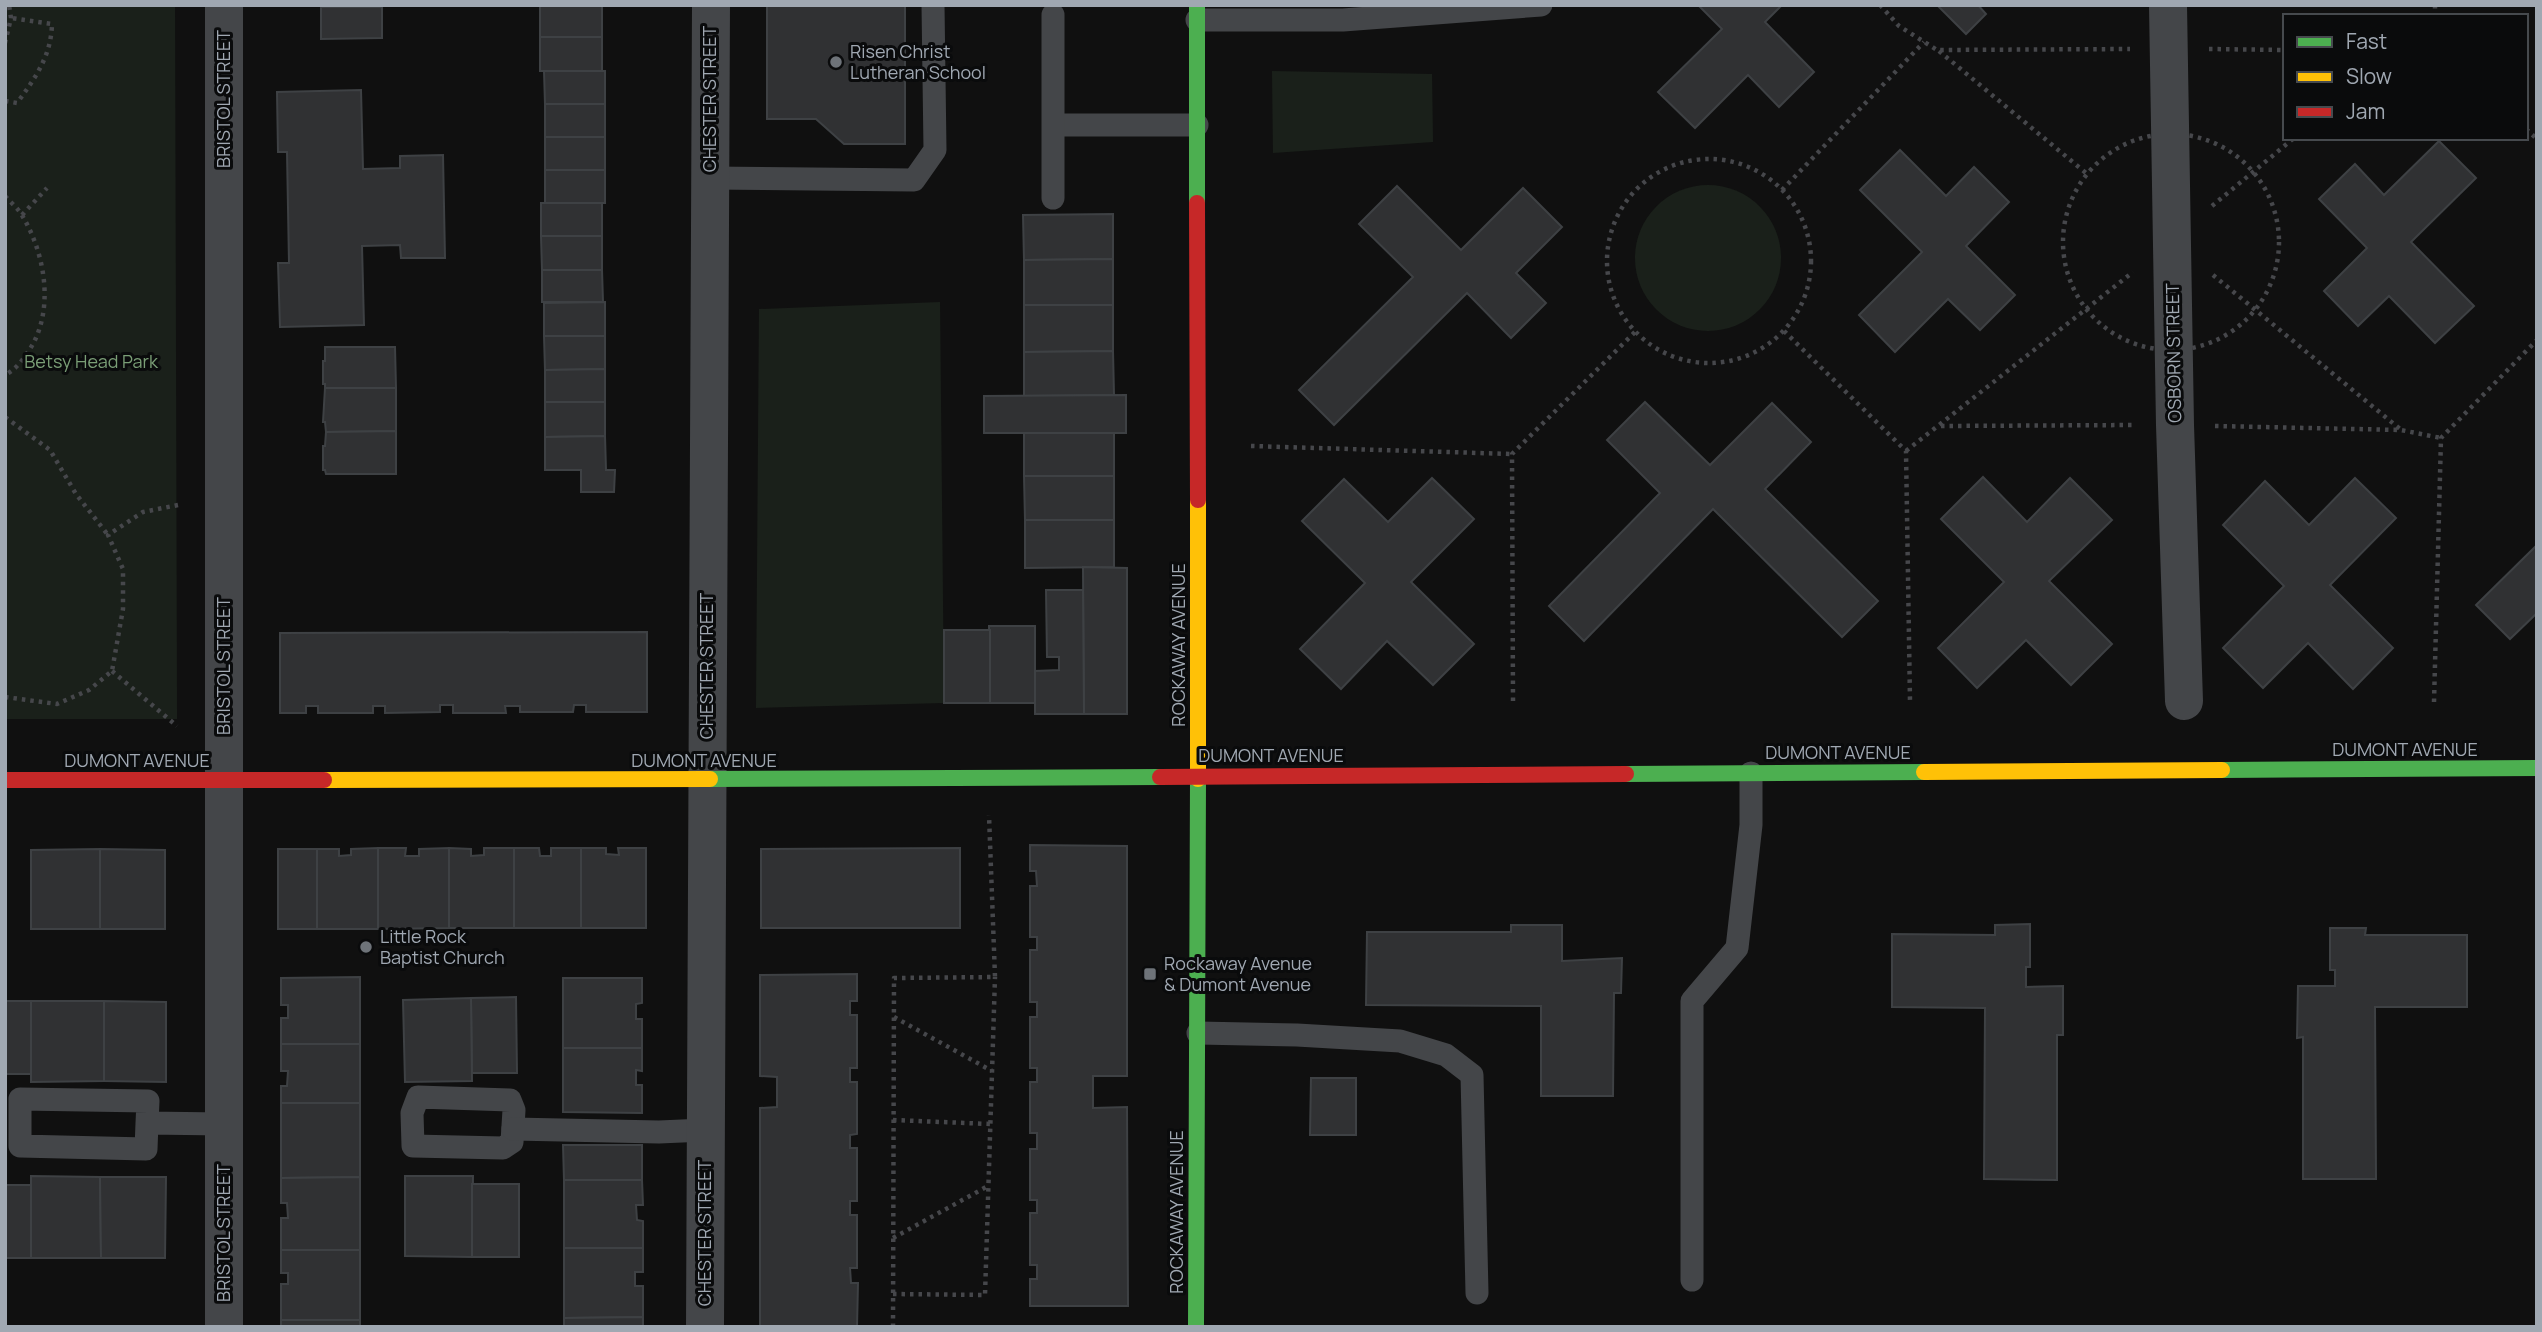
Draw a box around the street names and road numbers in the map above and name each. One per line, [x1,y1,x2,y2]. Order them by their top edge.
street label: CHESTER STREET [697,26,721,172]
street label: BRISTOL STREET [211,30,235,168]
street label: OSBORN STREET [2160,283,2186,423]
street label: ROCKAWAY AVENUE [1166,563,1190,727]
street label: CHESTER STREET [694,593,718,739]
street label: BRISTOL STREET [211,597,235,735]
street label: DUMONT AVENUE [2332,737,2478,761]
street label: DUMONT AVENUE [1765,740,1911,764]
street label: DUMONT AVENUE [1198,743,1344,767]
street label: DUMONT AVENUE [64,748,210,772]
street label: DUMONT AVENUE [631,748,777,772]
street label: ROCKAWAY AVENUE [1164,1130,1188,1294]
street label: CHESTER STREET [692,1160,716,1306]
street label: BRISTOL STREET [211,1164,235,1302]

